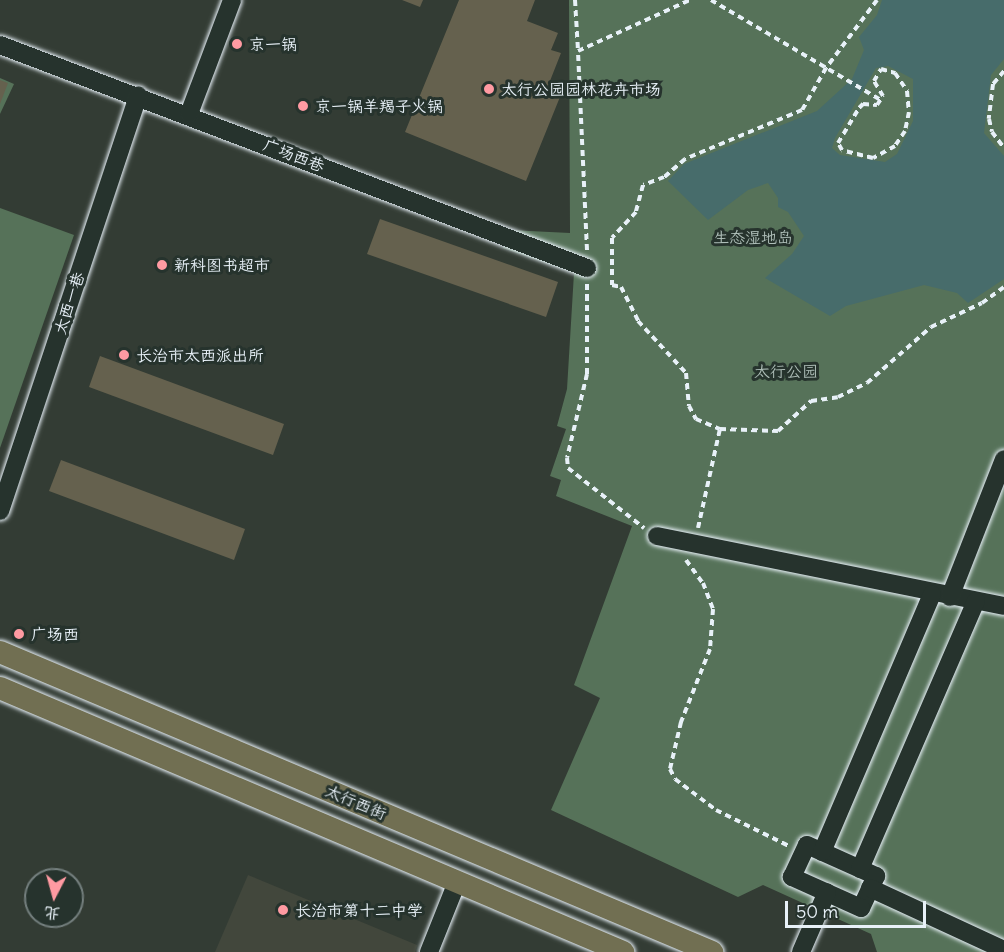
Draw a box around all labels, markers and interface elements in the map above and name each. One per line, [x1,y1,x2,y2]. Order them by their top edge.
place label: 京一锅 [249,34,297,54]
marker: 京一锅 [230,37,244,51]
place label: 太行公园园林花卉市场 [501,79,661,99]
marker: 太行公园园林花卉市场 [482,82,496,96]
place label: 京一锅羊羯子火锅 [315,96,443,116]
marker: 京一锅羊羯子火锅 [296,99,310,113]
street label: 广场西巷 [261,135,327,175]
park label: 生态湿地岛 [713,227,793,247]
place label: 新科图书超市 [174,255,270,275]
marker: 新科图书超市 [155,258,169,272]
street label: 太西一巷 [50,270,88,336]
place label: 长治市太西派出所 [136,345,264,365]
marker: 长治市太西派出所 [117,348,131,362]
park label: 太行公园 [754,361,818,381]
place label: 广场西 [31,624,79,644]
marker: 广场西 [12,627,26,641]
street label: 太行西街 [323,781,389,823]
north arrow [24,868,84,928]
scale bar [788,889,929,927]
place label: 长治市第十二中学 [295,900,423,920]
text: 50 m [796,900,838,923]
text: 北 [43,903,61,925]
marker: 长治市第十二中学 [276,903,290,917]

